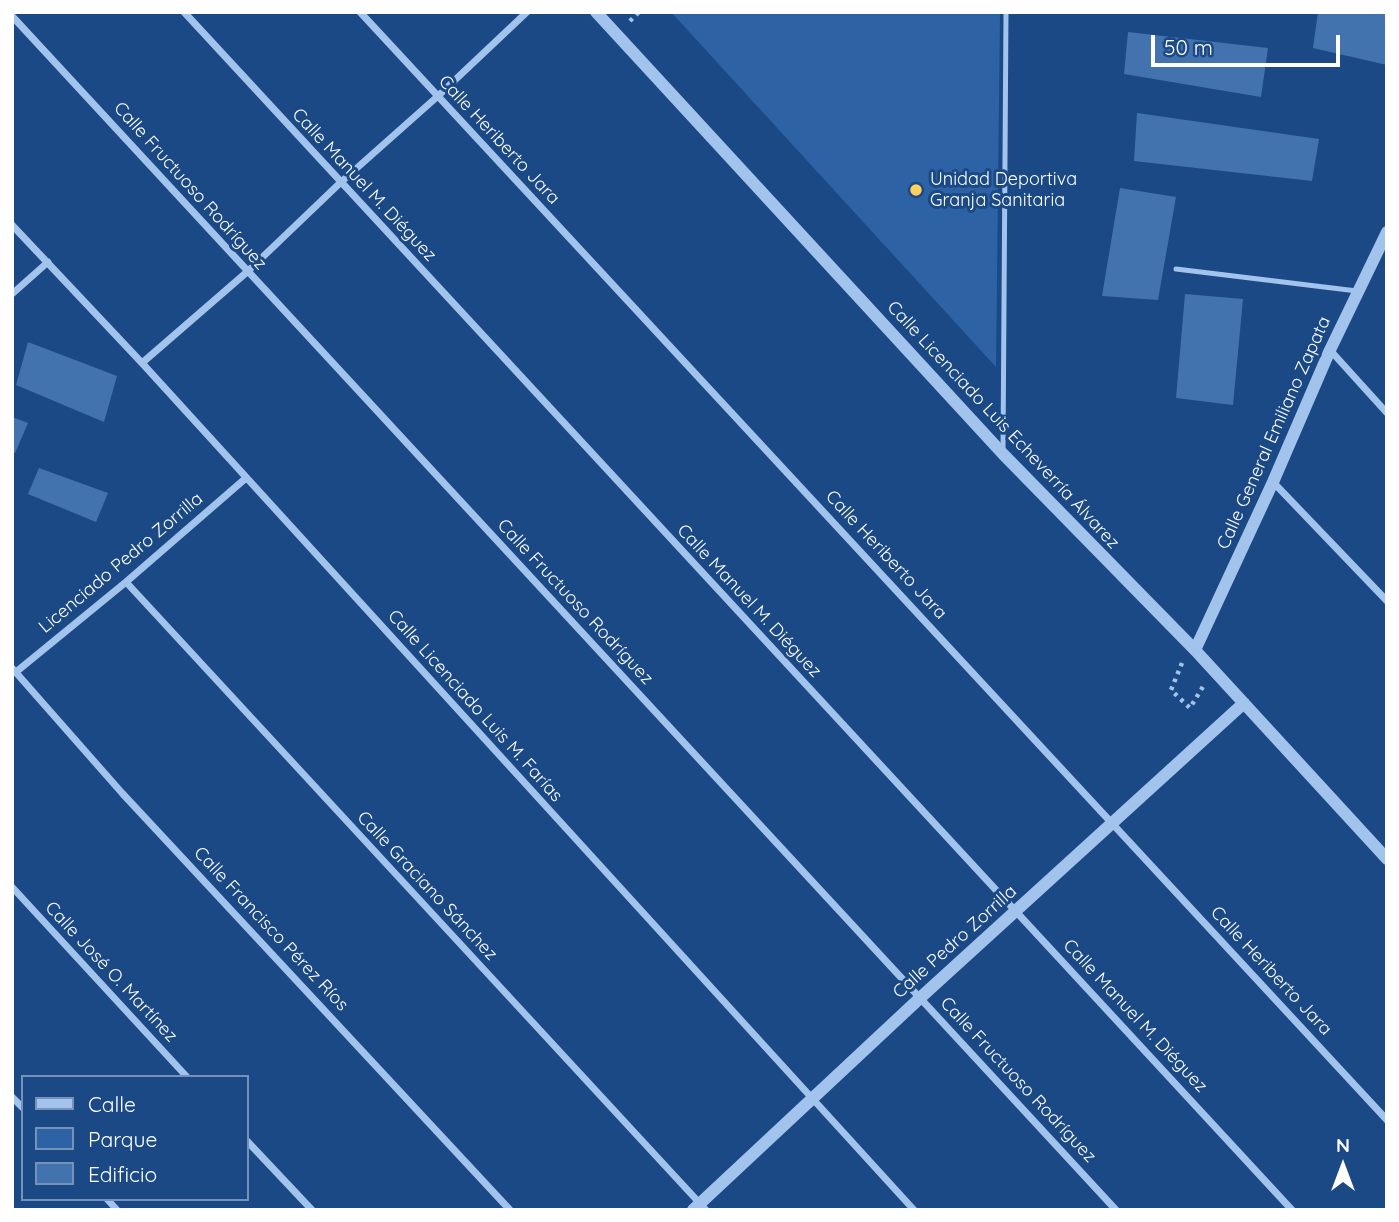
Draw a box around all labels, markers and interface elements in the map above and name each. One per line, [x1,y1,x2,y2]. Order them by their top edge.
scale bar [1154,21,1343,65]
text: 50 m [1164,34,1213,60]
street label: Calle Heriberto Jara [434,71,564,209]
street label: Calle Fructuoso Rodríguez [109,98,271,274]
street label: Calle Manuel M. Diéguez [287,104,441,266]
place label: Unidad Deportiva Granja Sanitaria [930,169,1077,212]
marker: Unidad Deportiva Granja Sanitaria [908,182,924,198]
street label: Calle Licenciado Luis Echeverría Álvarez [882,297,1124,553]
street label: Calle General Emiliano Zapata [1213,313,1335,553]
street label: Calle Heriberto Jara [821,486,951,624]
street label: Licenciado Pedro Zorrilla [35,488,207,638]
street label: Calle Fructuoso Rodríguez [493,515,657,689]
street label: Calle Manuel M. Diéguez [672,520,826,682]
street label: Calle Licenciado Luis M. Farías [383,606,567,806]
street label: Calle Graciano Sánchez [352,807,502,965]
street label: Calle Francisco Pérez Ríos [189,842,353,1016]
street label: Calle Pedro Zorrilla [889,881,1021,1003]
street label: Calle José O. Martínez [40,897,182,1047]
street label: Calle Heriberto Jara [1206,902,1336,1040]
street label: Calle Manuel M. Diéguez [1058,935,1212,1097]
street label: Calle Fructuoso Rodríguez [936,993,1100,1167]
legend [21,1075,248,1201]
text: Calle [88,1091,136,1117]
text: Parque [88,1126,157,1152]
north arrow [1308,1131,1378,1201]
text: N [1336,1133,1350,1157]
text: Edificio [88,1161,157,1187]

